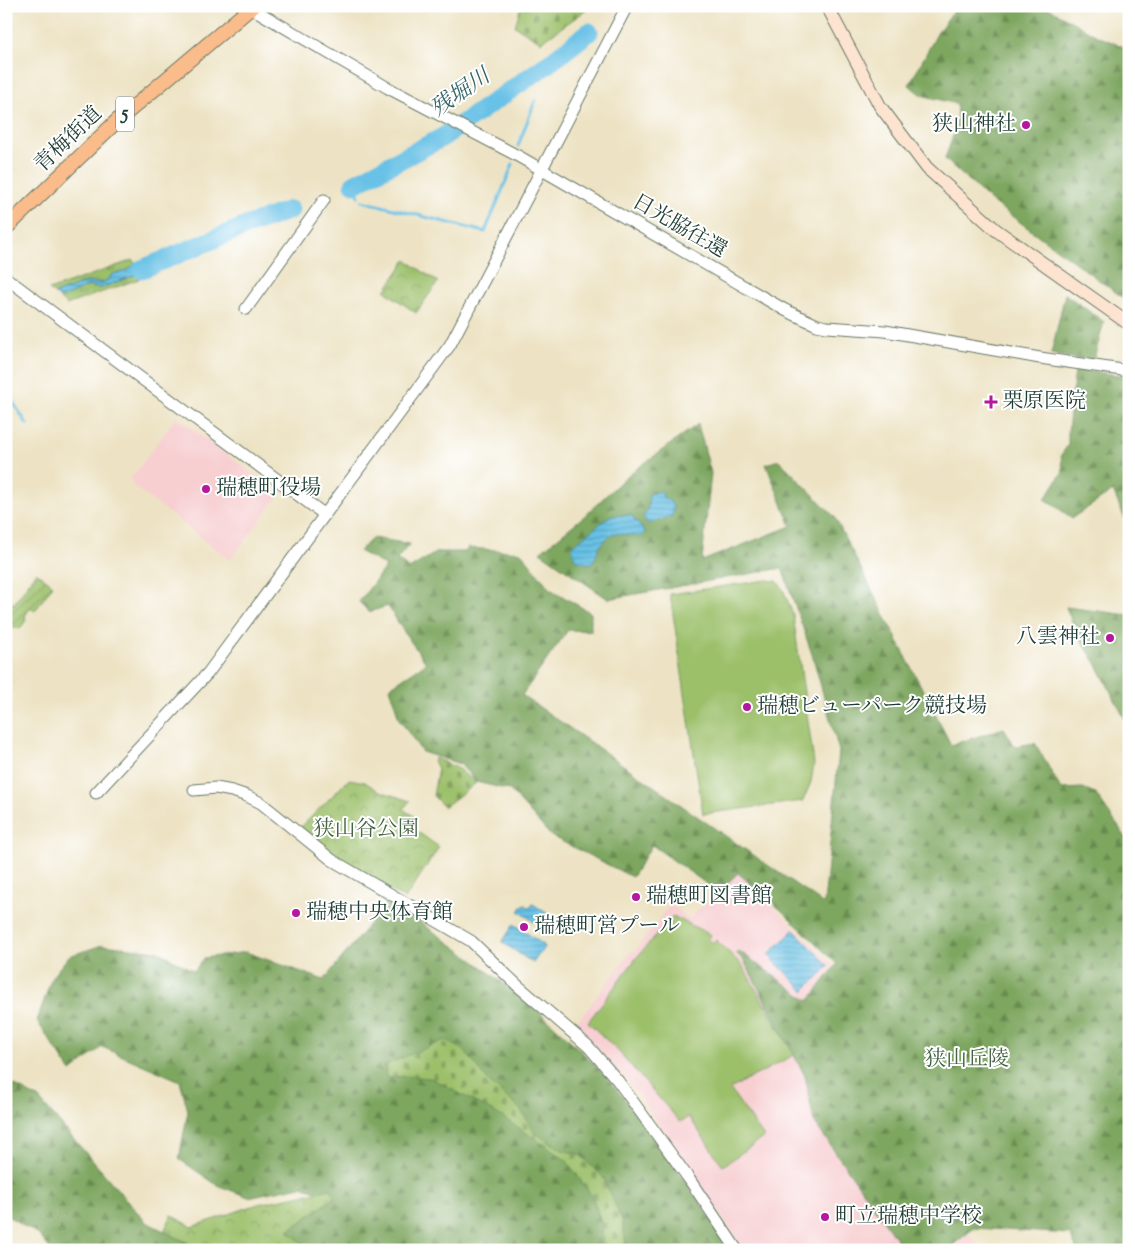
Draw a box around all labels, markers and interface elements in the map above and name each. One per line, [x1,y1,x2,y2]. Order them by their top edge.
water label: 残堀川 [425,61,499,126]
road number: 5 [116,96,134,132]
street label: 青梅街道 [28,100,110,180]
place label: 狭山神社 [932,110,1016,140]
marker: 狭山神社 [1020,119,1032,131]
street label: 日光脇往還 [626,188,732,266]
place label: 栗原医院 [1002,387,1086,417]
marker: 栗原医院 [984,395,998,409]
place label: 瑞穂町役場 [216,474,321,504]
marker: 瑞穂町役場 [200,483,212,495]
place label: 八雲神社 [1016,623,1100,653]
marker: 八雲神社 [1104,632,1116,644]
place label: 瑞穂ビューパーク競技場 [757,692,987,722]
marker: 瑞穂ビューパーク競技場 [741,701,753,713]
park label: 狭山谷公園 [314,815,419,845]
place label: 瑞穂町図書館 [646,882,772,912]
marker: 瑞穂町図書館 [630,891,642,903]
place label: 瑞穂中央体育館 [306,898,453,928]
marker: 瑞穂中央体育館 [290,907,302,919]
place label: 瑞穂町営プール [534,912,680,942]
marker: 瑞穂町営プール [518,921,530,933]
park label: 狭山丘陵 [925,1045,1009,1075]
place label: 町立瑞穂中学校 [835,1202,982,1232]
marker: 町立瑞穂中学校 [819,1211,831,1223]

